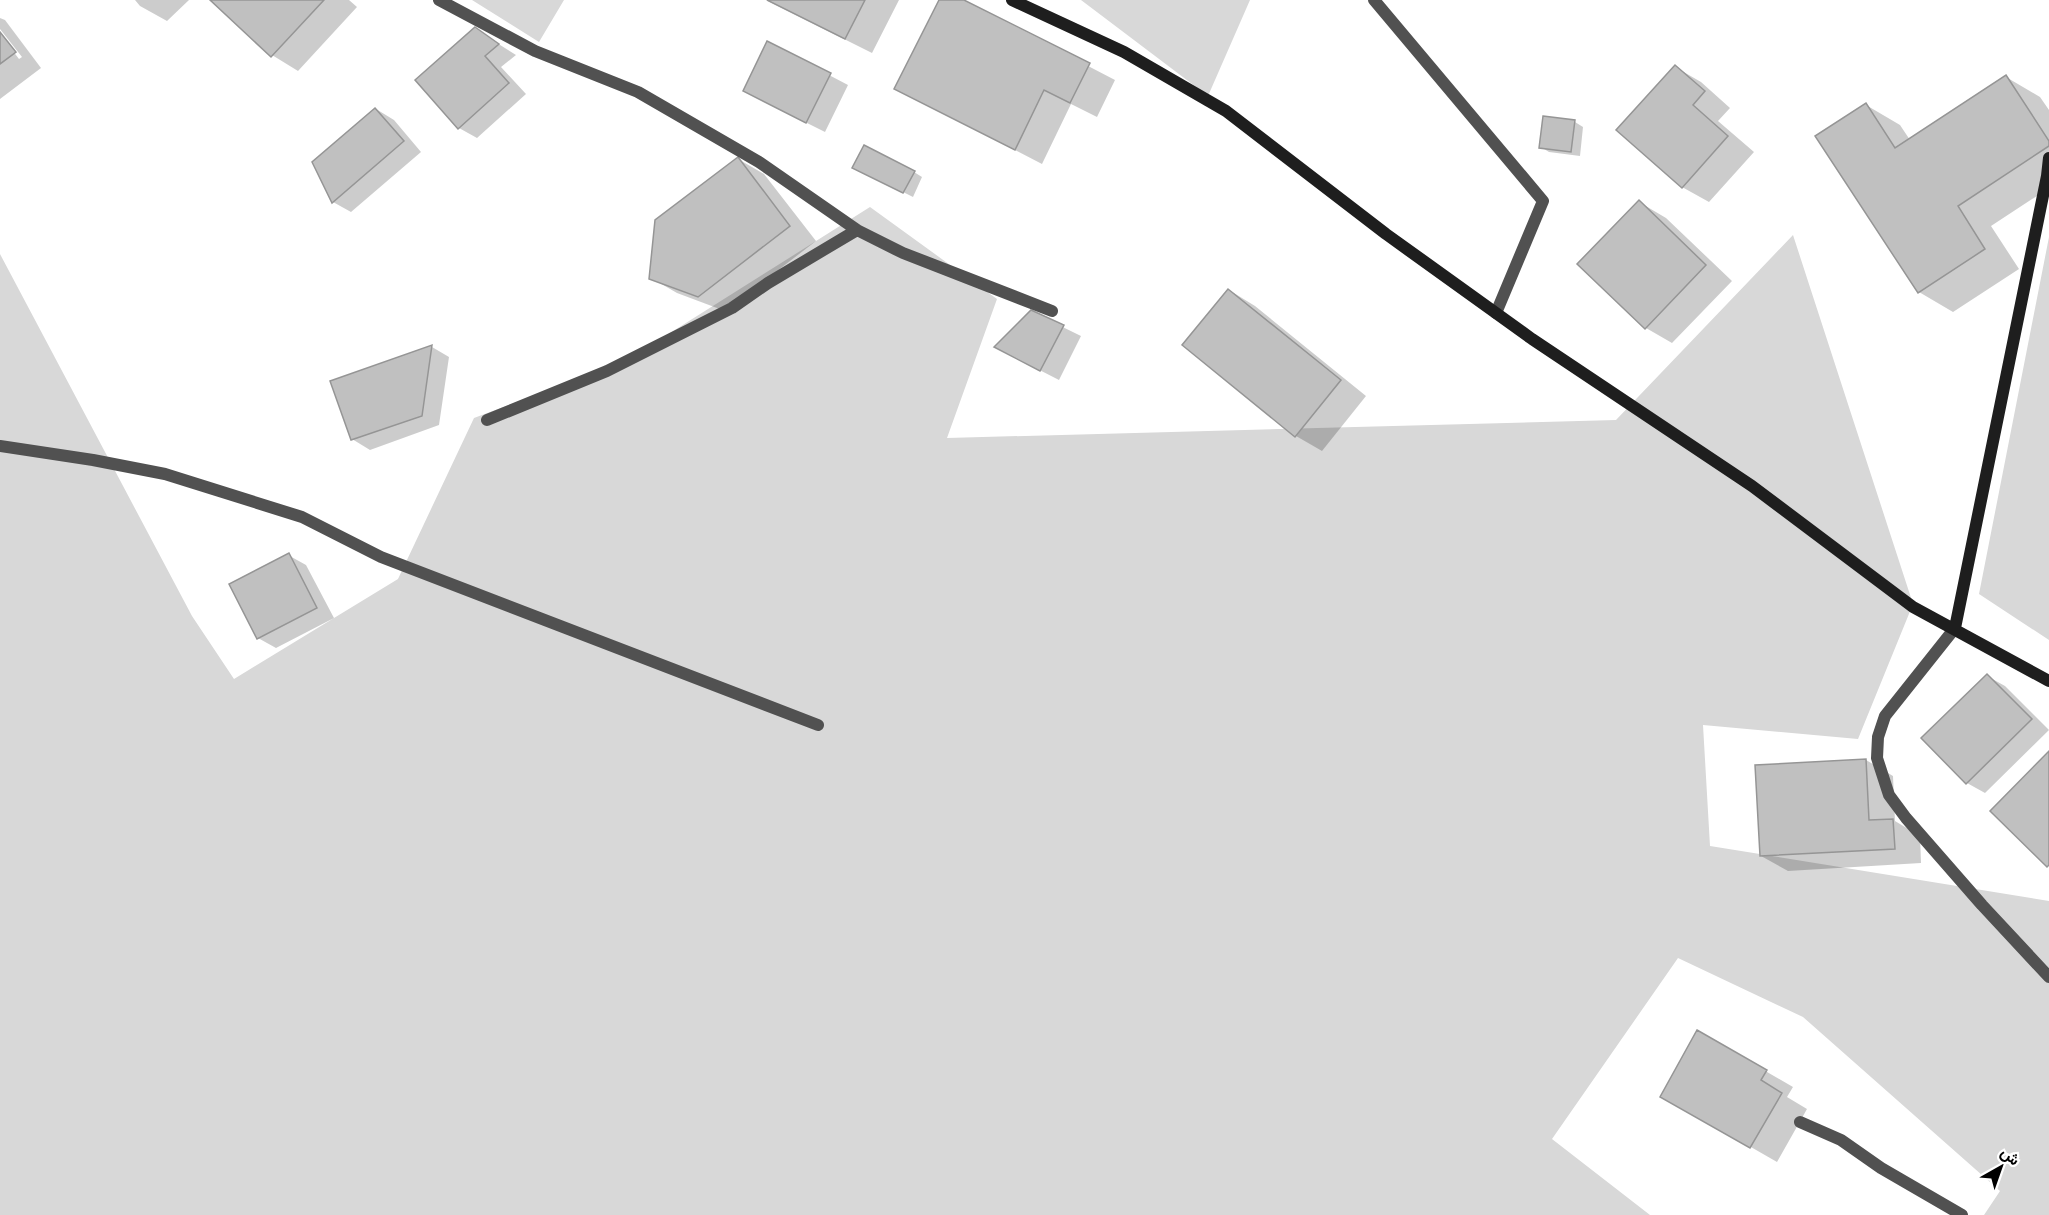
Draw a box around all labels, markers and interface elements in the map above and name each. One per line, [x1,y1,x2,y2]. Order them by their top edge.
north arrow [1971,1137,2031,1197]
text: ش [1997,1142,2024,1169]

